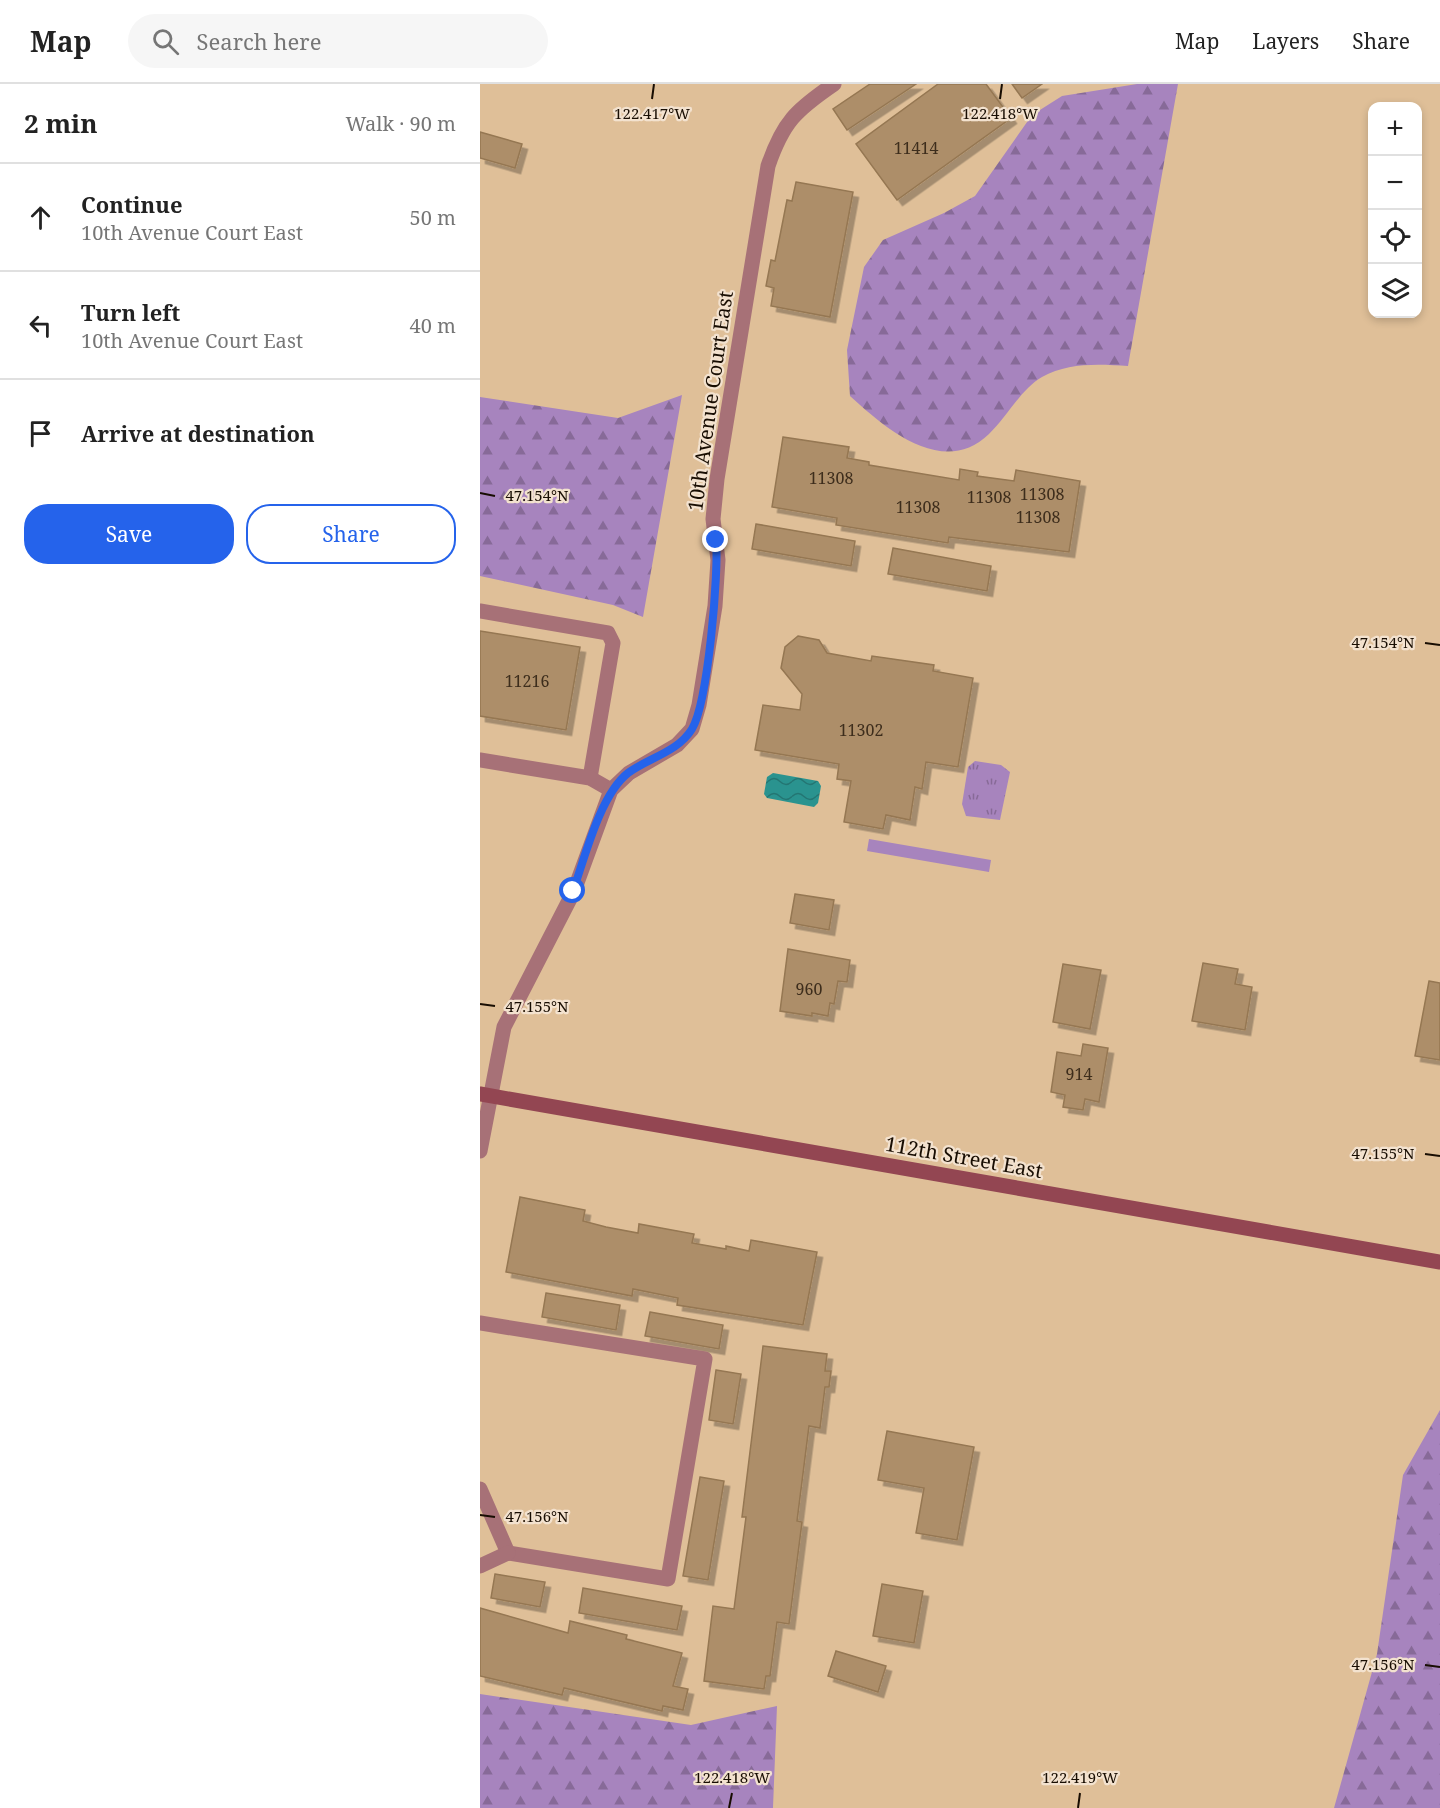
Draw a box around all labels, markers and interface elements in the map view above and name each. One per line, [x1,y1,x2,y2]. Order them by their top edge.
search box [128,14,548,68]
text: Map [30,22,92,60]
icon: search [149,25,182,58]
text: Search here [197,26,321,56]
text: Map [1175,27,1219,55]
text: Layers [1252,27,1319,55]
text: Share [1352,27,1410,55]
map controls [1368,102,1422,318]
button: + [1368,102,1422,156]
text: 122.417°W [614,103,690,123]
text: 122.418°W [962,103,1038,123]
text: 2 min [24,105,98,141]
text: Walk · 90 m [345,110,456,137]
house number: 11414 [894,137,938,159]
button: − [1368,156,1422,210]
text: Continue [81,189,183,219]
icon: ahead [24,201,57,234]
text: 50 m [410,204,456,231]
button: locate [1368,210,1422,264]
text: 10th Avenue Court East [81,219,303,246]
button: layers [1368,264,1422,318]
street label: 10th Avenue Court East [681,289,739,513]
text: Turn left [81,297,180,327]
icon: left [24,309,57,342]
text: 40 m [410,312,456,339]
text: 10th Avenue Court East [81,327,303,354]
icon: arrive [24,417,57,450]
text: Arrive at destination [81,418,315,448]
house number: 11308 [809,467,853,489]
house number: 11308 [1020,483,1064,505]
text: 47.154°N [505,485,569,505]
house number: 11308 [967,486,1011,508]
house number: 11308 [896,496,940,518]
button: Save [24,504,234,564]
button: Share [246,504,456,564]
house number: 11308 [1016,506,1060,528]
route end [702,526,728,552]
text: 47.154°N [1351,632,1415,652]
house number: 11216 [505,670,549,692]
house number: 11302 [839,719,883,741]
route start [559,877,585,903]
house number: 960 [796,978,822,1000]
text: 47.155°N [505,996,569,1016]
house number: 914 [1066,1063,1092,1085]
street label: 112th Street East [883,1130,1045,1184]
text: 47.155°N [1351,1143,1415,1163]
text: 47.156°N [505,1506,569,1526]
text: 47.156°N [1351,1654,1415,1674]
text: 122.418°W [694,1767,770,1787]
text: 122.419°W [1042,1767,1118,1787]

